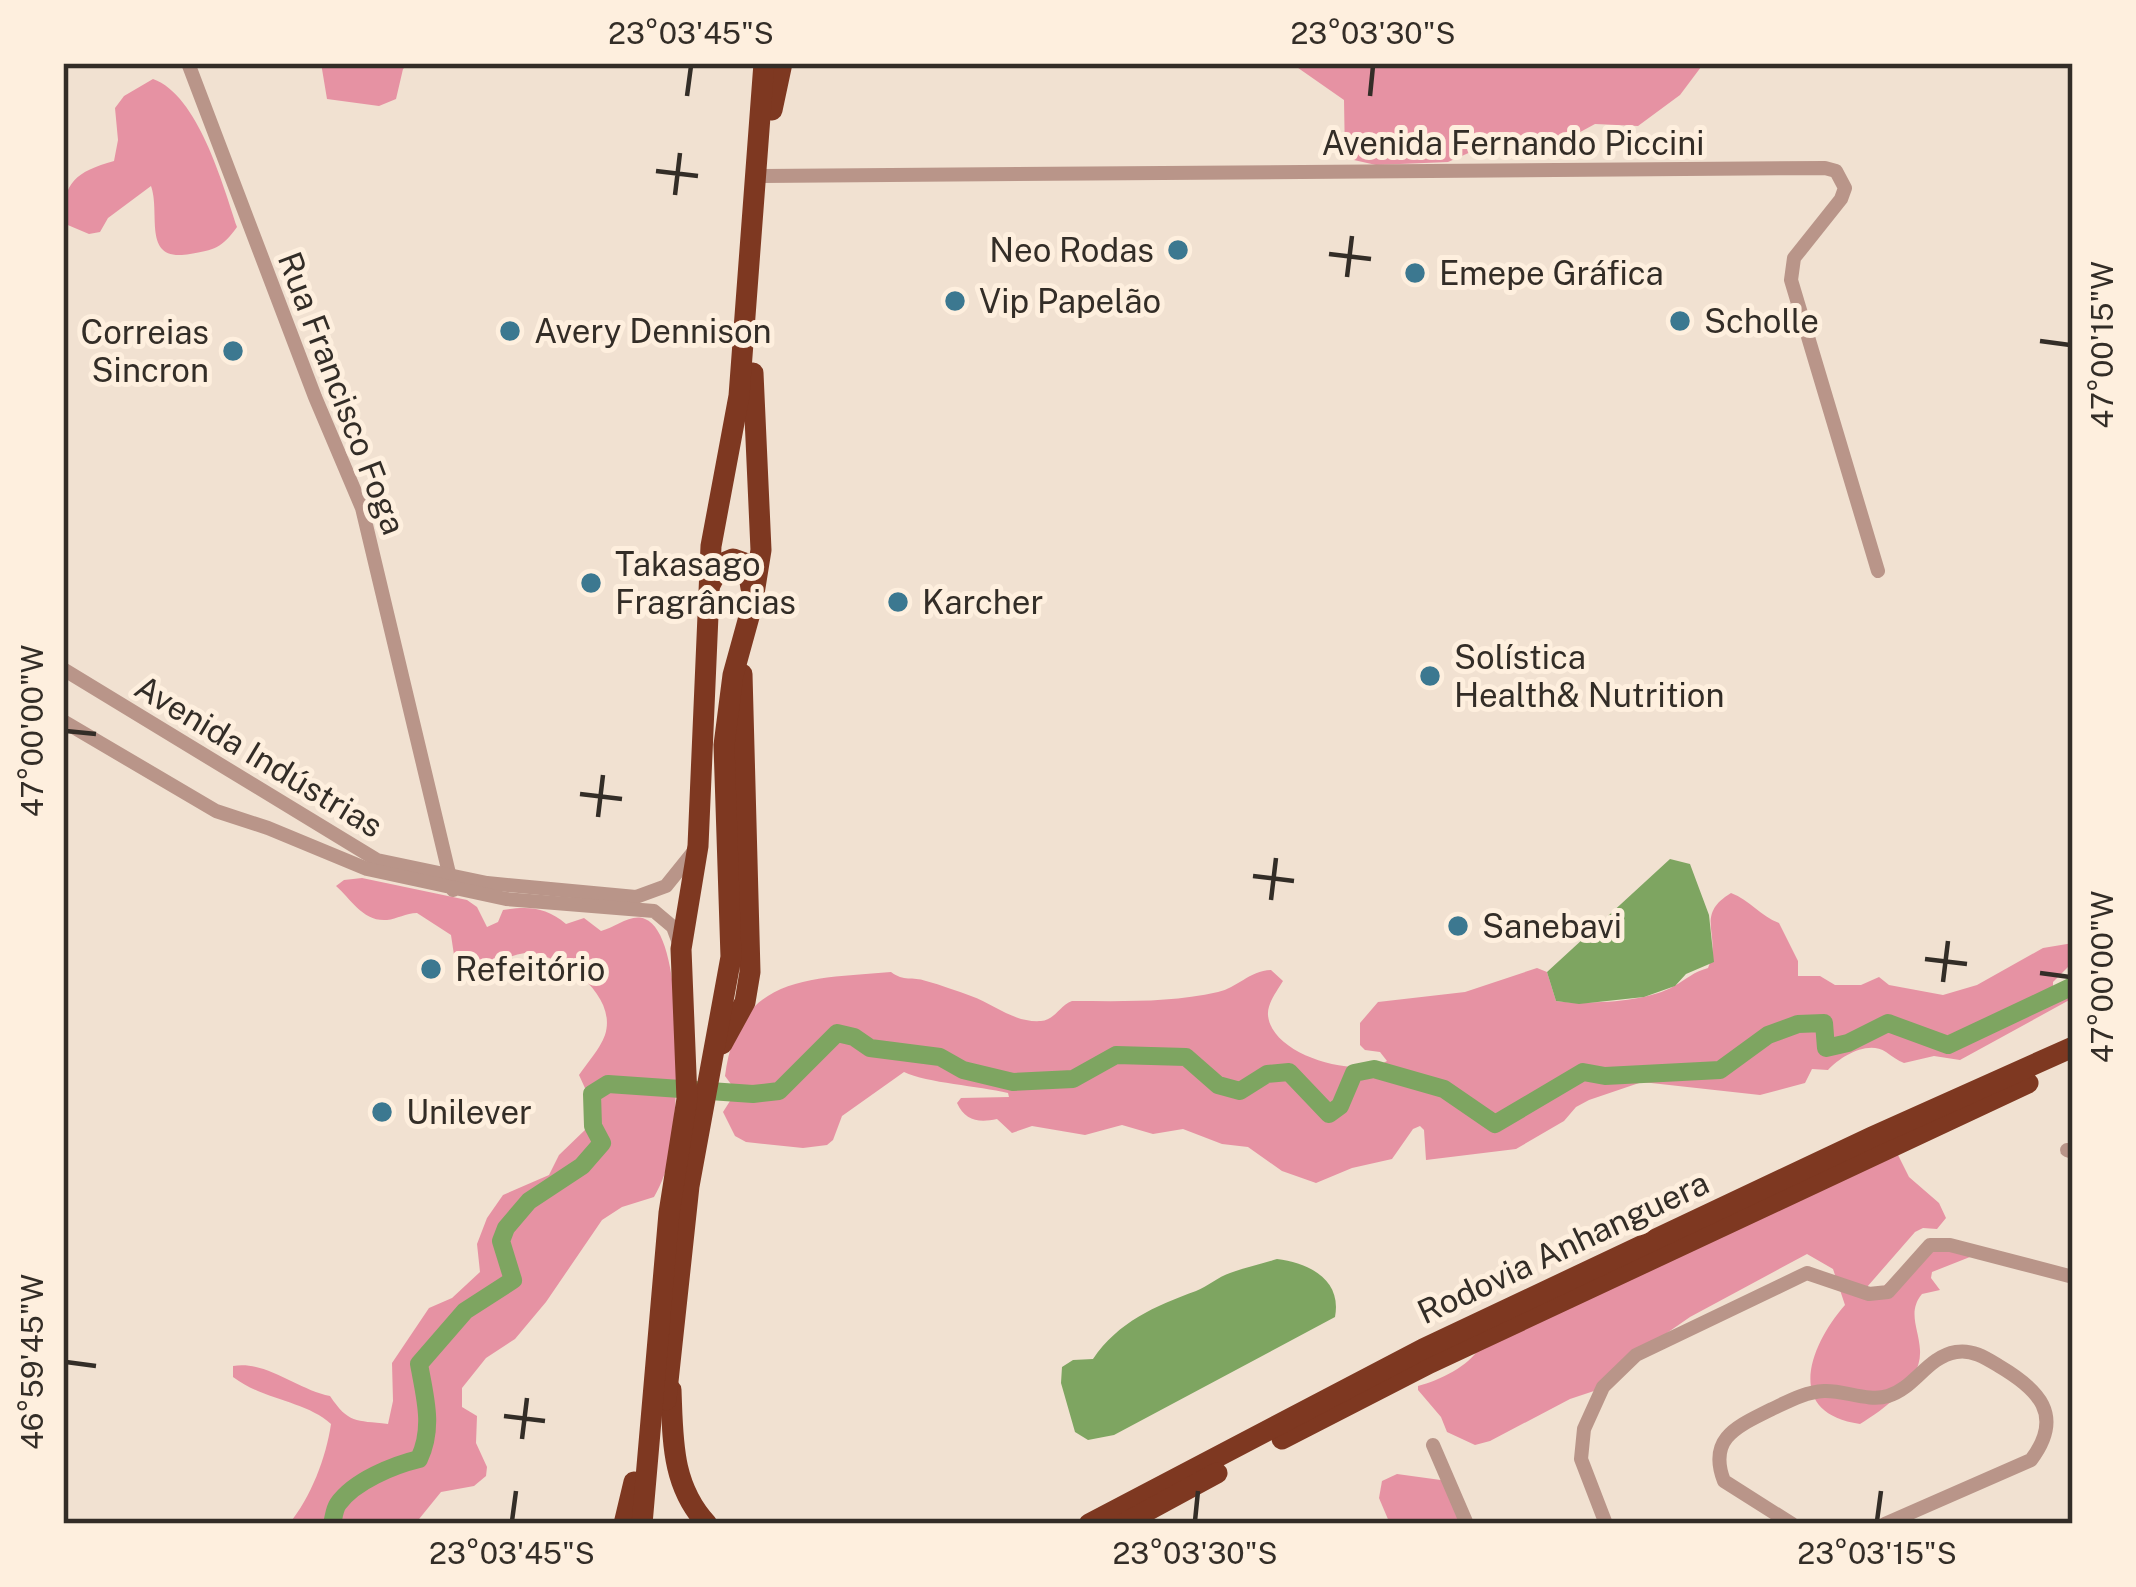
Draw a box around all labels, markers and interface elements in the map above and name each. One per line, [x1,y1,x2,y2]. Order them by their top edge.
text: 23°03'45"S [608,15,774,51]
text: 23°03'30"S [1290,15,1456,51]
street label: Avenida Fernando Piccini [1321,124,1705,162]
place label: Neo Rodas [989,231,1154,269]
marker: Neo Rodas [1165,237,1191,263]
street label: Rua Francisco Foga [271,246,413,540]
place label: Emepe Gráfica [1439,254,1664,292]
marker: Emepe Gráfica [1402,260,1428,286]
text: 47°00'15"W [2084,261,2120,429]
place label: Vip Papelão [979,282,1161,320]
marker: Vip Papelão [942,288,968,314]
place label: Scholle [1704,302,1819,340]
marker: Scholle [1667,308,1693,334]
place label: Avery Dennison [534,312,772,350]
place label: Correias Sincron [80,313,209,389]
marker: Avery Dennison [497,318,523,344]
marker: Correias Sincron [220,338,246,364]
place label: Takasago Fragrâncias [615,545,796,621]
marker: Takasago Fragrâncias [578,570,604,596]
place label: Karcher [922,583,1043,621]
marker: Karcher [885,589,911,615]
place label: Solística Health& Nutrition [1454,638,1724,714]
text: 47°00'00"W [14,645,50,817]
marker: Solística Health& Nutrition [1417,663,1443,689]
street label: Avenida Indústrias [128,667,390,845]
text: 47°00'00"W [2084,891,2120,1063]
place label: Sanebavi [1482,907,1622,945]
marker: Sanebavi [1445,913,1471,939]
place label: Refeitório [455,950,605,988]
marker: Refeitório [418,956,444,982]
place label: Unilever [406,1093,532,1131]
marker: Unilever [369,1099,395,1125]
street label: Rodovia Anhanguera [1411,1163,1715,1331]
text: 46°59'45"W [14,1274,50,1450]
text: 23°03'45"S [429,1535,595,1571]
text: 23°03'30"S [1112,1535,1278,1571]
text: 23°03'15"S [1797,1535,1957,1571]

